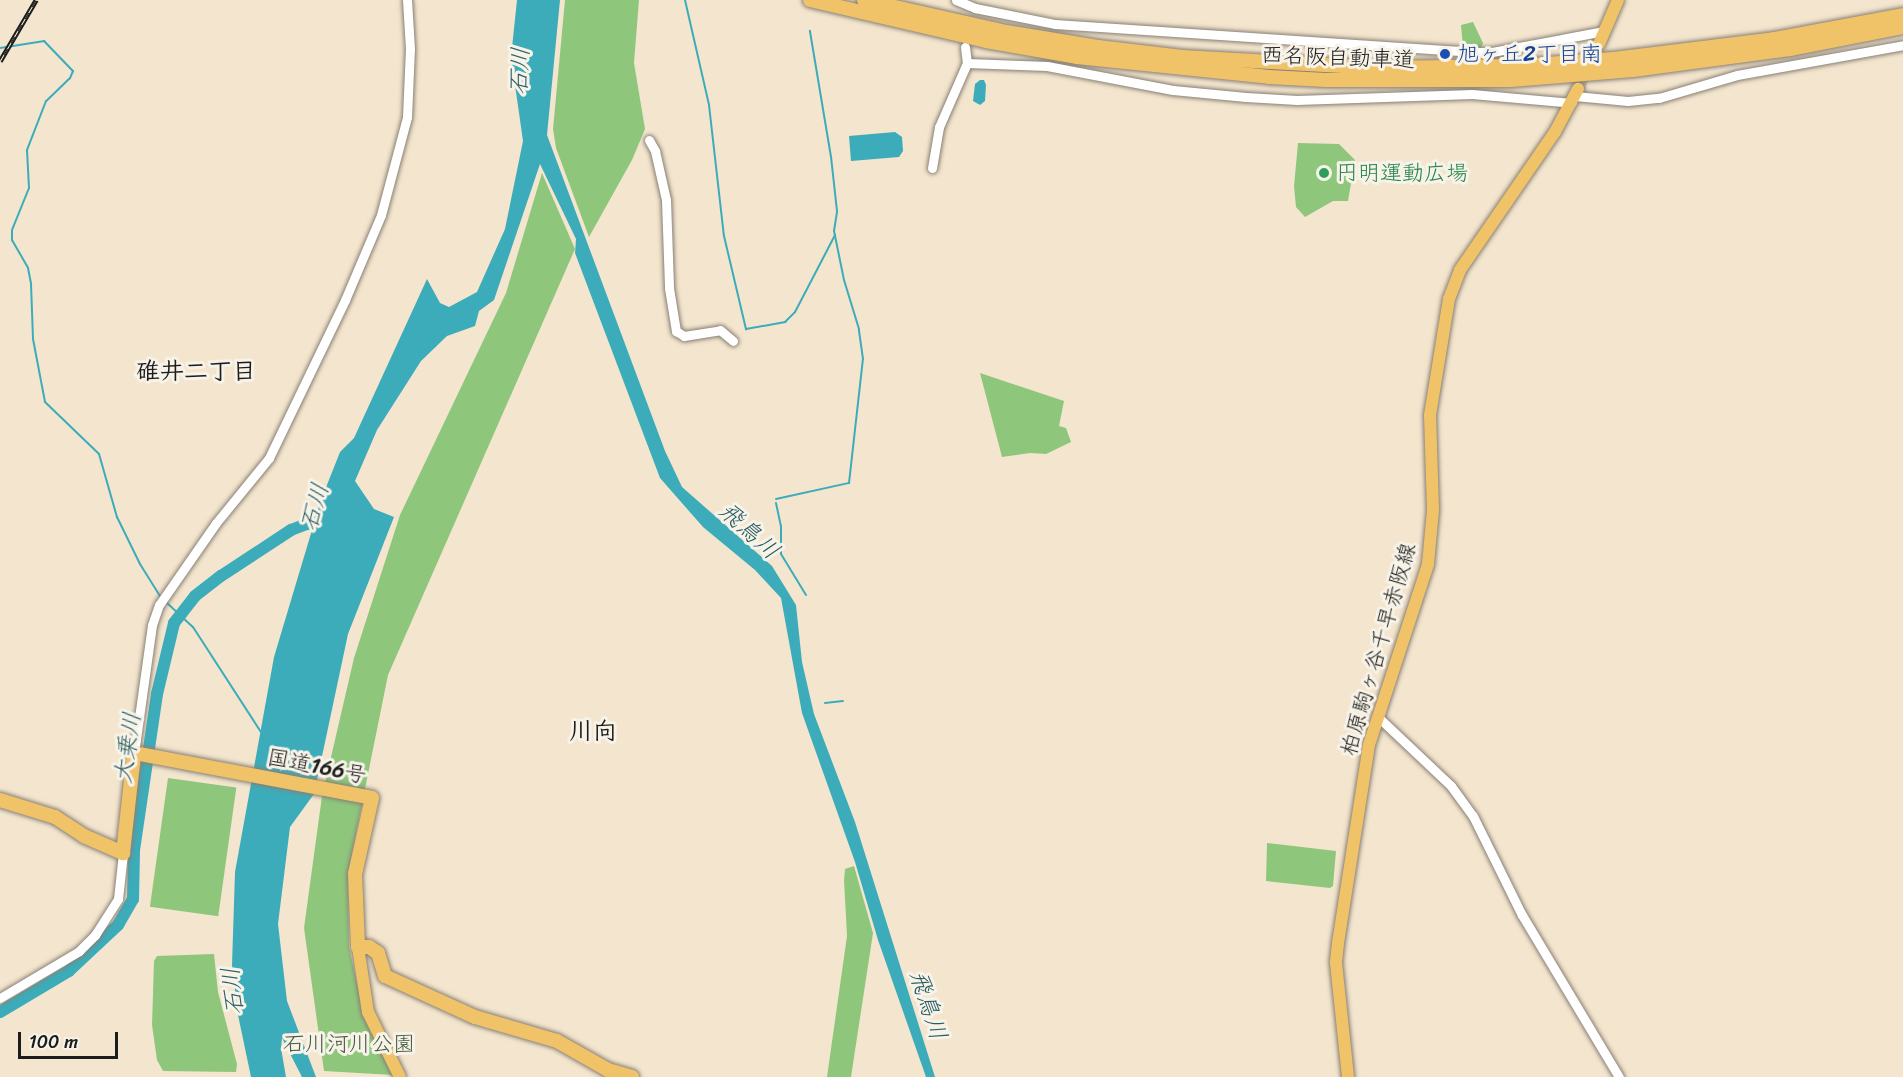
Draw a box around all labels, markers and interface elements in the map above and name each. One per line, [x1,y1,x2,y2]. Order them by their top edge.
street label: 西名阪自動車道 [1261,41,1415,73]
place label: 旭ヶ丘2丁目南 [1457,41,1602,67]
water label: 石川 [504,46,536,96]
marker: 旭ヶ丘2丁目南 [1438,47,1452,61]
place label: 円明運動広場 [1336,160,1468,186]
marker: 円明運動広場 [1317,166,1331,180]
district label: 碓井二丁目 [136,358,256,386]
water label: 石川 [295,480,335,534]
water label: 飛鳥川 [713,496,785,566]
street label: 柏原駒ヶ谷千早赤阪線 [1335,540,1421,758]
water label: 大乗川 [109,710,147,786]
district label: 川向 [569,718,617,746]
street label: 国道166号 [265,743,369,789]
water label: 石川 [216,966,250,1016]
water label: 飛鳥川 [903,966,953,1044]
scale bar [21,1020,122,1058]
text: 100 m [29,1026,78,1058]
park label: 石川河川公園 [283,1031,415,1057]

